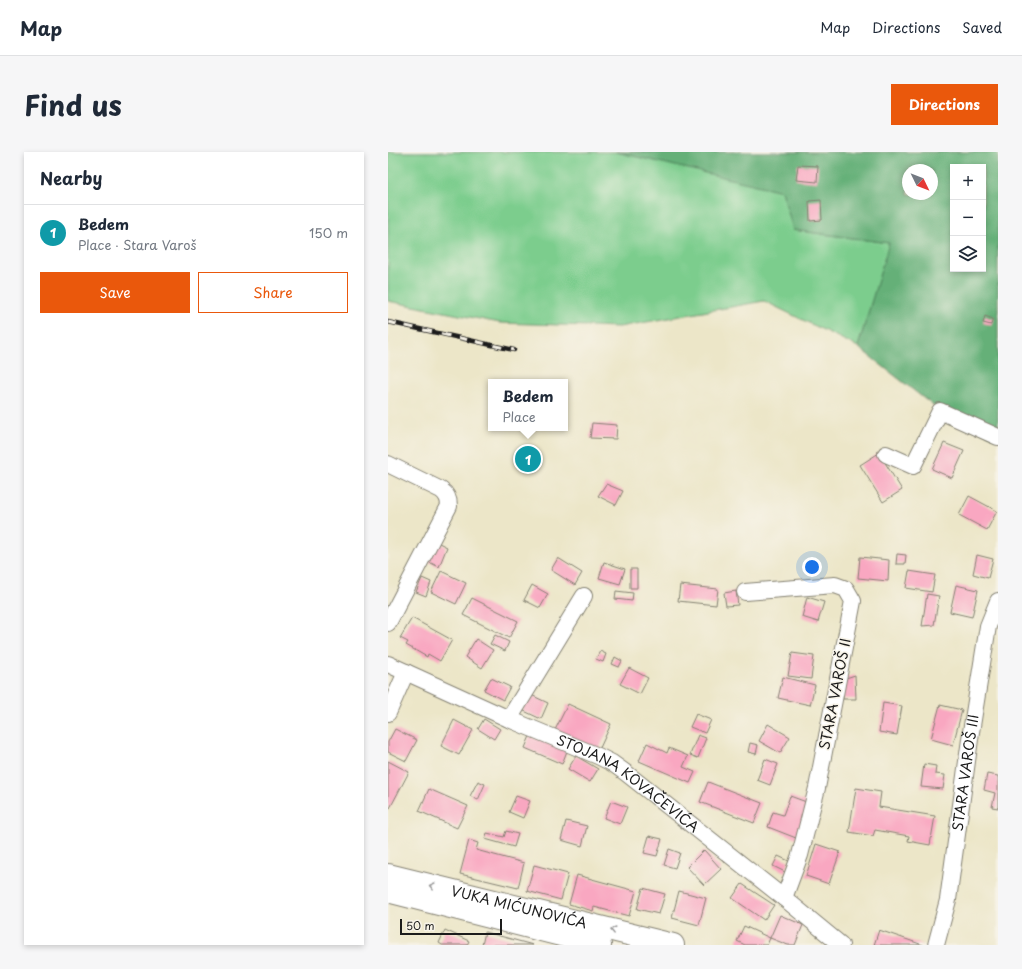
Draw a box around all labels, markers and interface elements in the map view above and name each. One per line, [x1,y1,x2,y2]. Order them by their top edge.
text: Map [20,14,62,42]
text: Map [820,17,850,38]
text: Directions [872,17,940,38]
text: Saved [962,17,1002,38]
text: Find us [24,83,122,126]
button: Directions [891,84,998,125]
north arrow [902,164,938,200]
map controls [950,164,986,272]
button: + [950,164,986,200]
text: Nearby [40,165,102,191]
button: − [950,200,986,236]
text: Bedem [78,212,129,235]
text: 1 [50,223,56,242]
text: 150 m [309,223,348,242]
text: Place · Stara Varoš [78,235,196,254]
button: layers [950,236,986,272]
button: Save [40,272,190,313]
button: Share [198,272,348,313]
popup [488,379,568,431]
text: Bedem [502,384,554,407]
text: Place [502,407,536,426]
pin: 1 [515,444,541,474]
your location [802,557,822,577]
street label: STARA VAROŠ II [813,636,856,752]
street label: STARA VAROŠ III [947,713,984,832]
street label: STOJANA KOVAČEVIĆA [553,729,704,837]
street label: VUKA MIĆUNOVIĆA [449,880,590,934]
one-way arrow [429,883,436,891]
scale bar [400,917,502,936]
text: 50 m [406,917,435,934]
one-way arrow [610,927,616,935]

